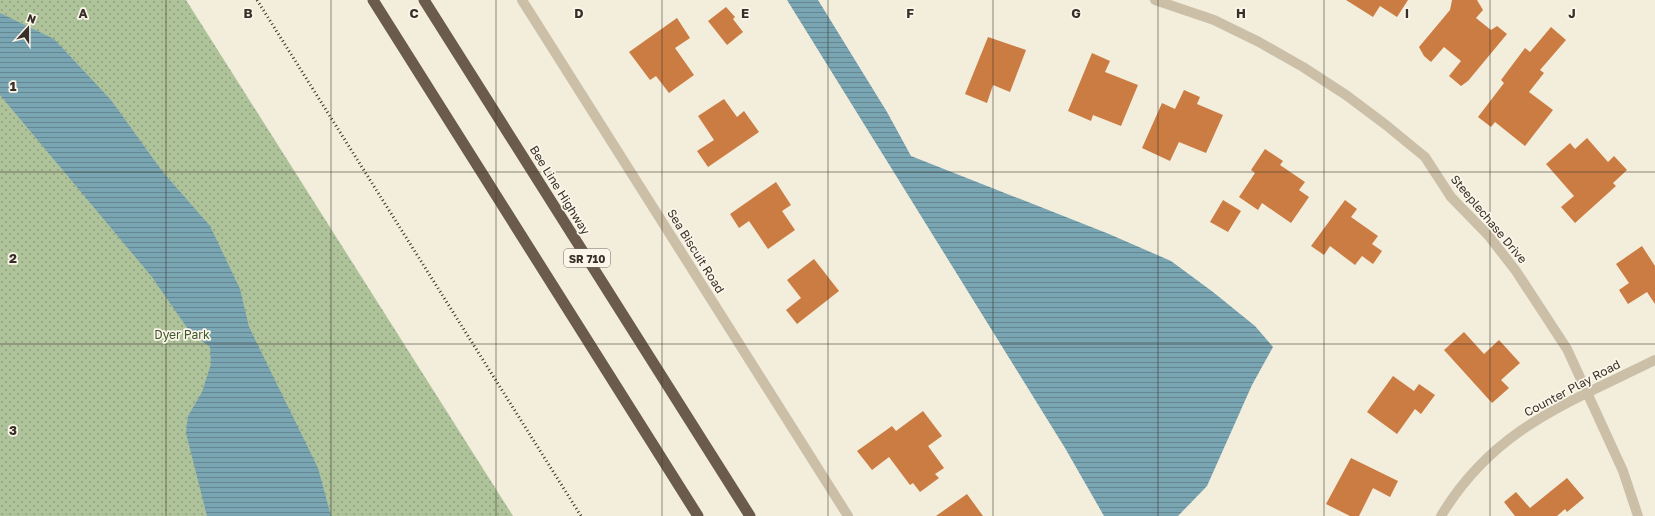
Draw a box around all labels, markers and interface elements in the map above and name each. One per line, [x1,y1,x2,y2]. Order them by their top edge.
text: A [78,5,88,21]
text: B [243,5,253,21]
text: C [409,5,419,21]
text: D [574,5,584,21]
text: E [741,5,749,21]
text: F [906,5,914,21]
text: G [1071,5,1081,21]
text: H [1236,5,1246,21]
text: I [1405,5,1409,21]
text: J [1568,5,1576,21]
north arrow [8,8,48,48]
text: N [26,11,38,26]
text: 1 [10,78,17,94]
street label: Bee Line Highway [527,143,594,237]
street label: Steeplechase Drive [1448,172,1530,266]
street label: Sea Biscuit Road [664,206,728,296]
road number: SR 710 [564,249,610,267]
text: 2 [9,250,17,266]
park label: Dyer Park [154,327,210,342]
street label: Counter Play Road [1521,356,1623,420]
text: 3 [9,422,17,438]

